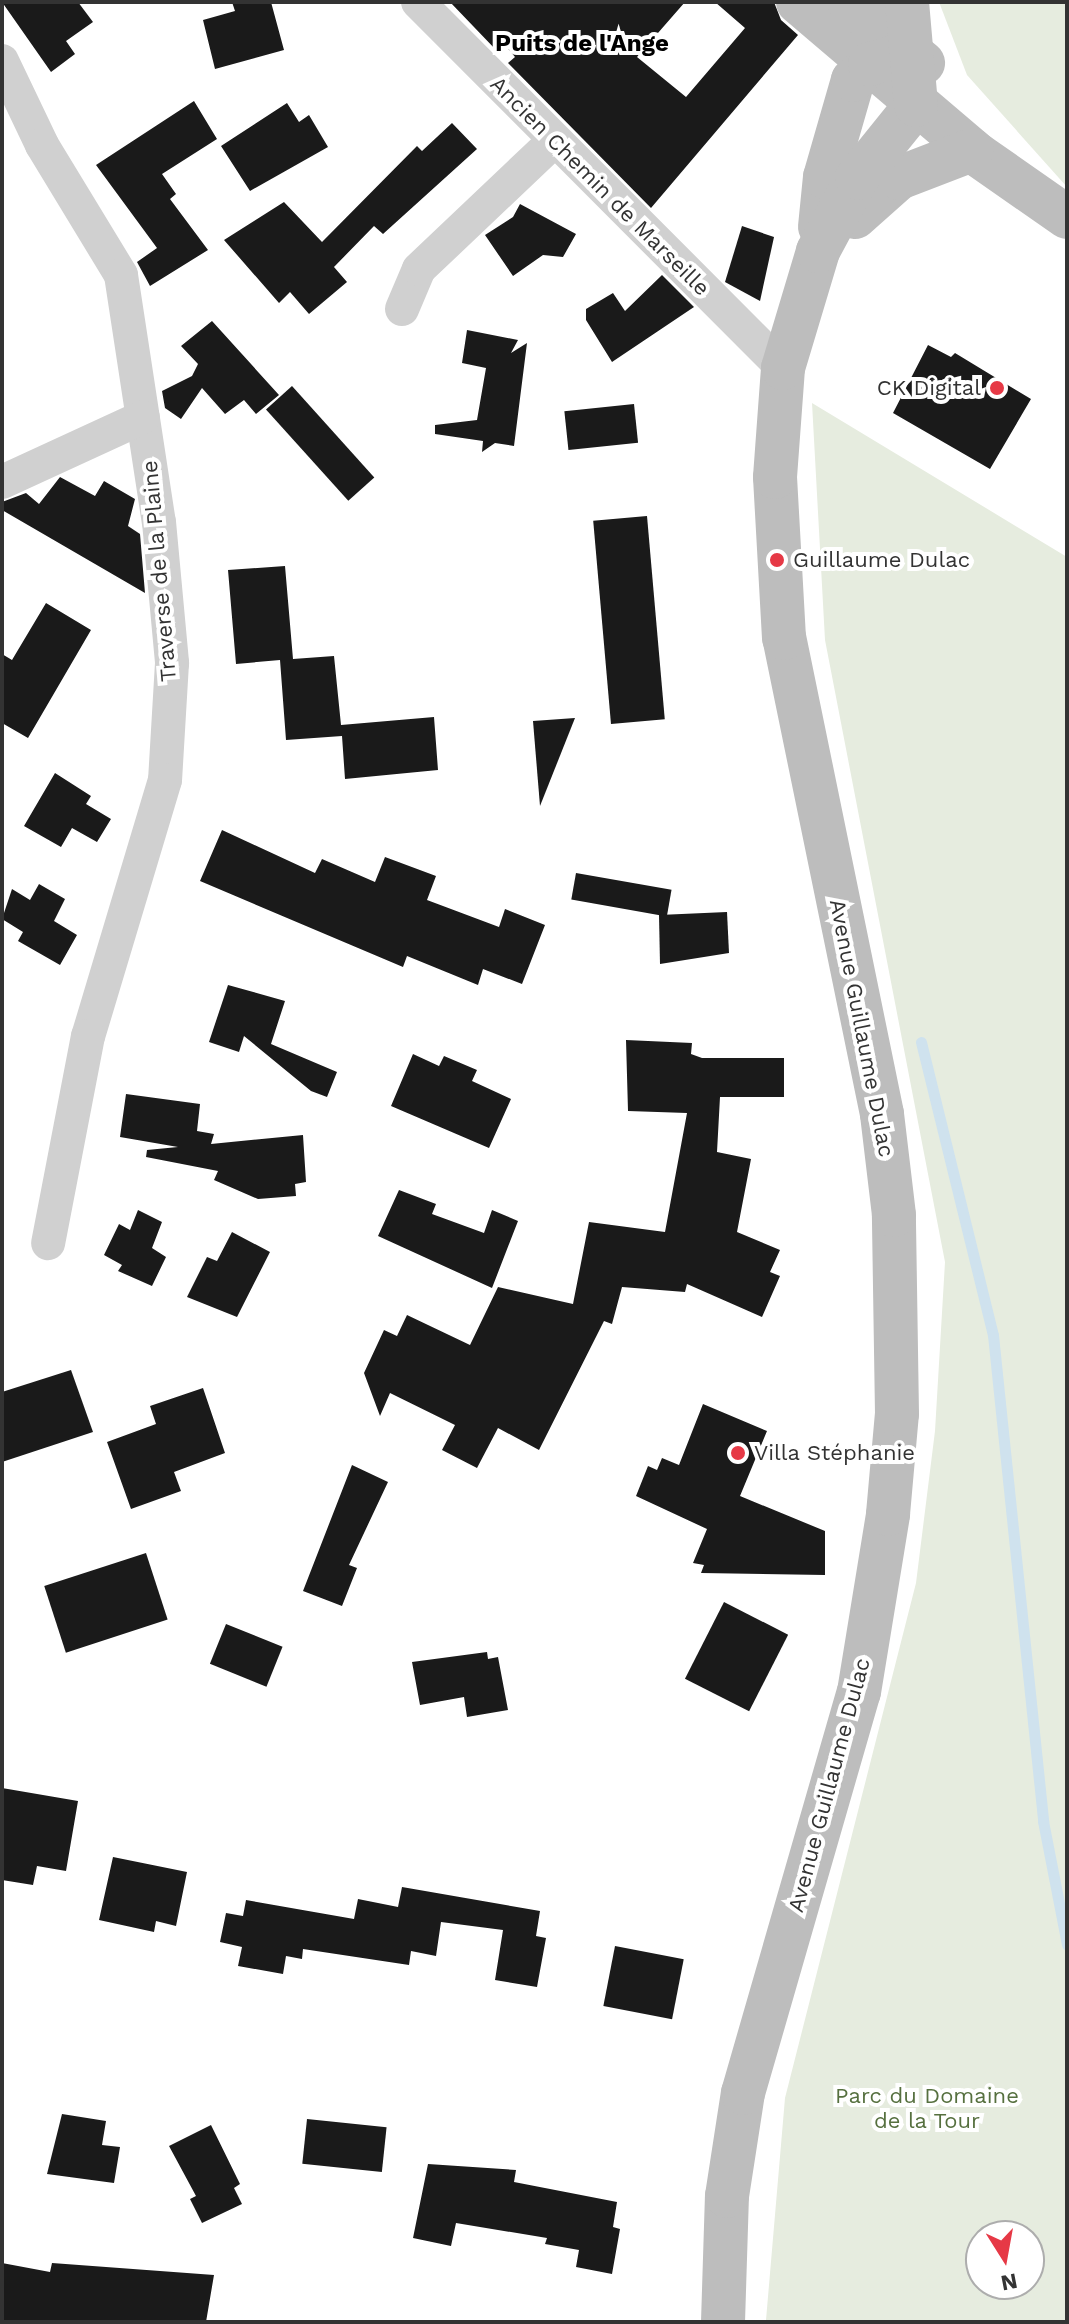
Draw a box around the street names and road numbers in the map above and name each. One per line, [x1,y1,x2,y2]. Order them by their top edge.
street label: Ancien Chemin de Marseille [485,71,715,301]
street label: Traverse de la Plaine [136,459,182,683]
street label: Avenue Guillaume Dulac [824,897,900,1159]
street label: Avenue Guillaume Dulac [782,1655,876,1915]

